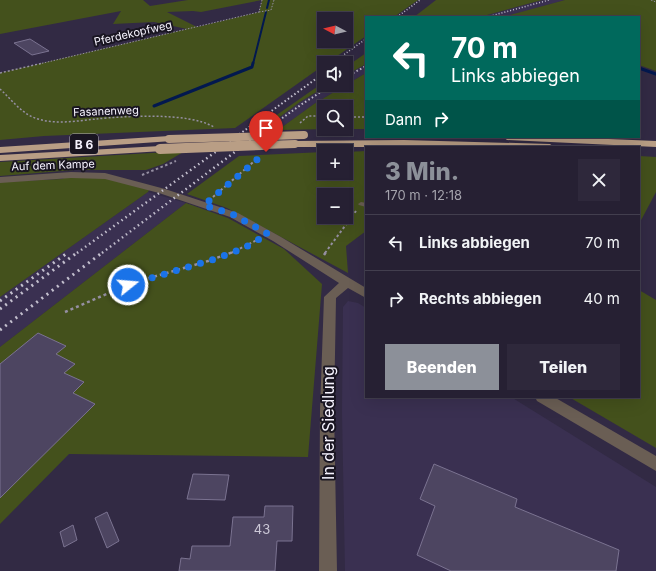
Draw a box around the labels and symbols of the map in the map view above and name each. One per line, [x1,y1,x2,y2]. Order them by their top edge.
north arrow [317,12,353,48]
street label: Pferdekopfweg [93,17,173,49]
street label: Fasanenweg [73,103,139,119]
pin [249,111,283,152]
road number: B 6 [70,134,98,154]
street label: Auf dem Kampe [11,157,95,173]
position arrow [107,264,149,306]
street label: In der Siedlung [318,366,338,480]
house number: 43 [254,521,270,537]

